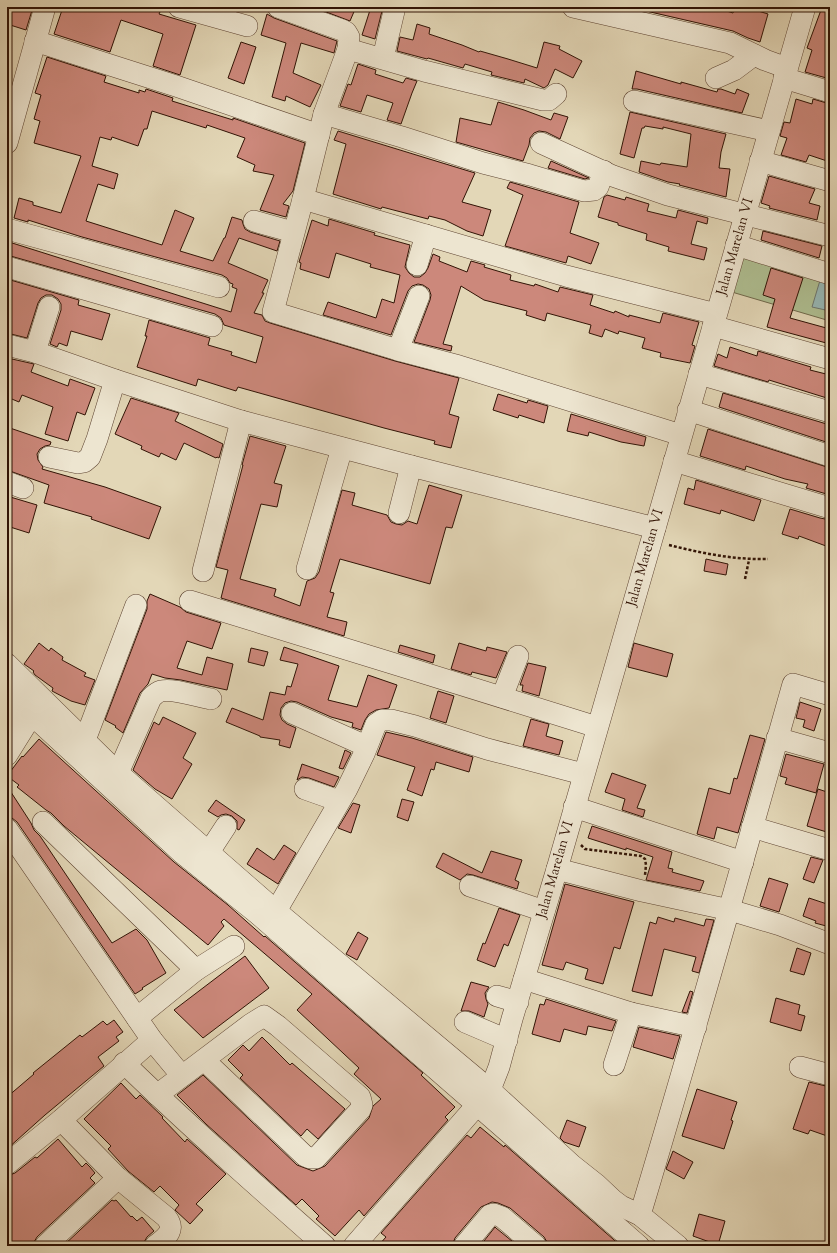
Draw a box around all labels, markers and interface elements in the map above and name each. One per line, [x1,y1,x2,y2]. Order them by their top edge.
street label: Jalan Marelan VI [712,196,760,299]
street label: Jalan Marelan VI [622,507,670,610]
street label: Jalan Marelan VI [532,819,580,922]

